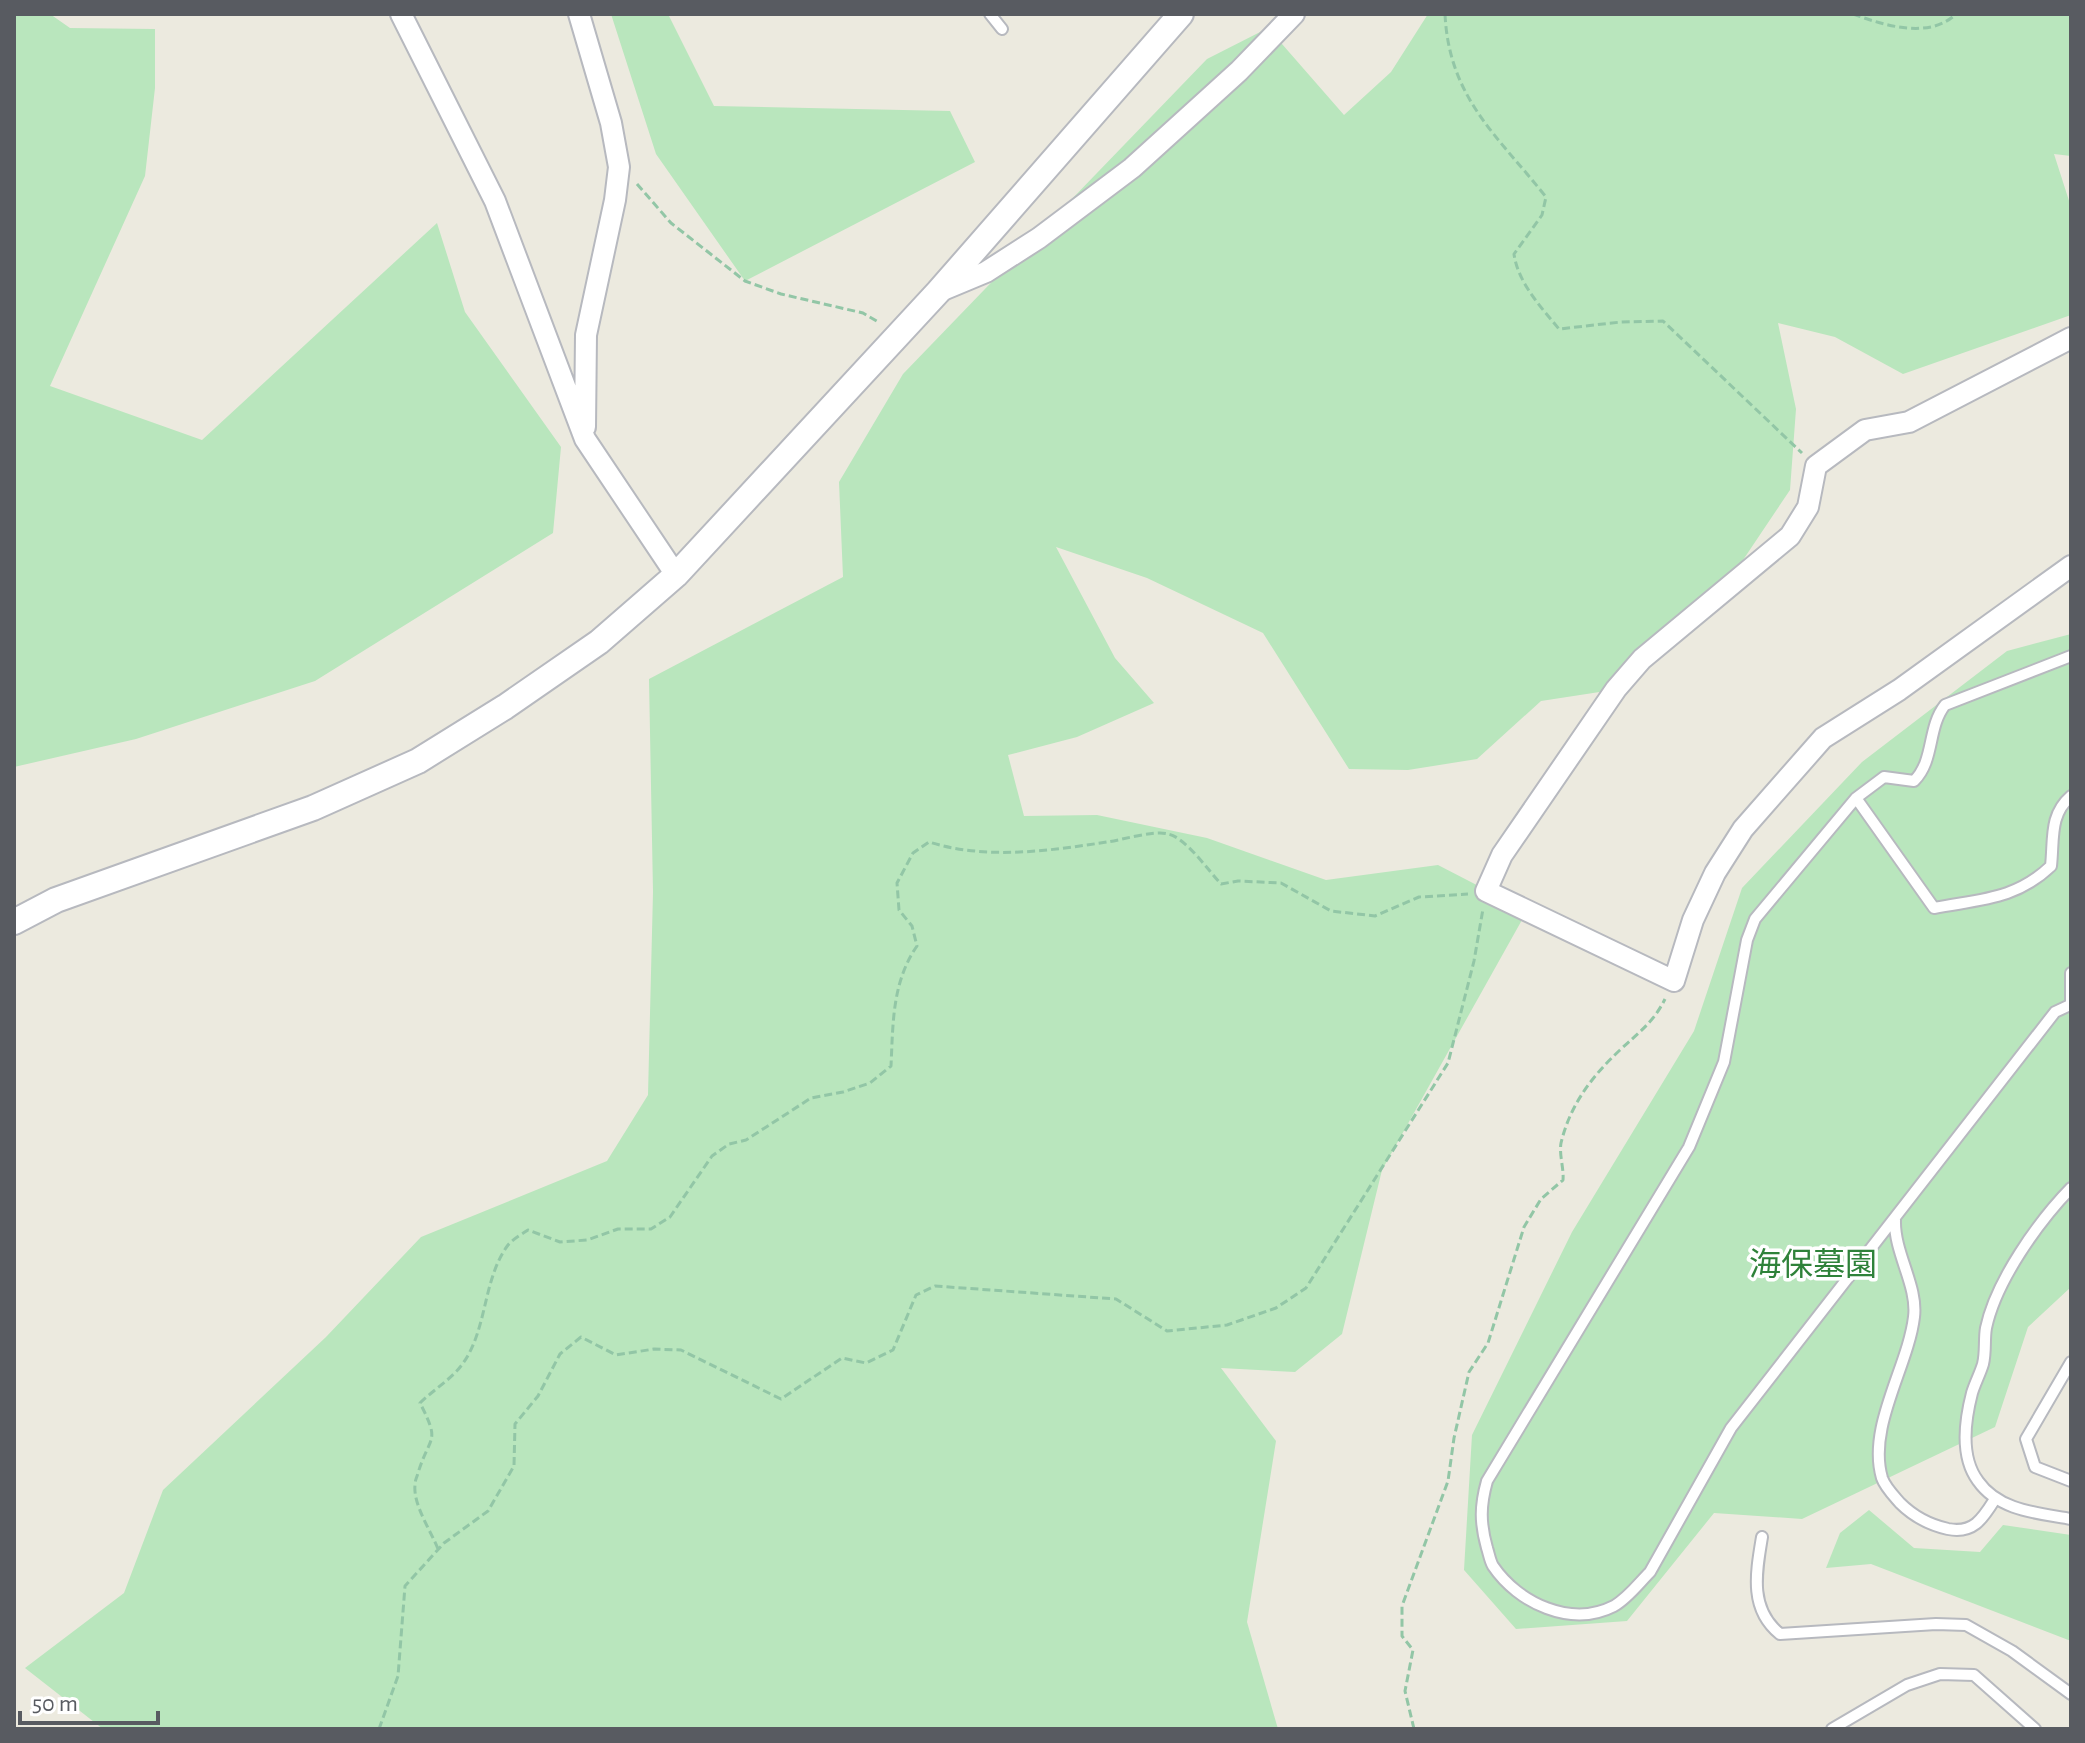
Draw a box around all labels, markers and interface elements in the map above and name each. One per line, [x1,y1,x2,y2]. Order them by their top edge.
park label: 海保墓園 [1749,1247,1877,1281]
scale bar [20,1675,158,1725]
text: 50 m [32,1692,78,1716]

